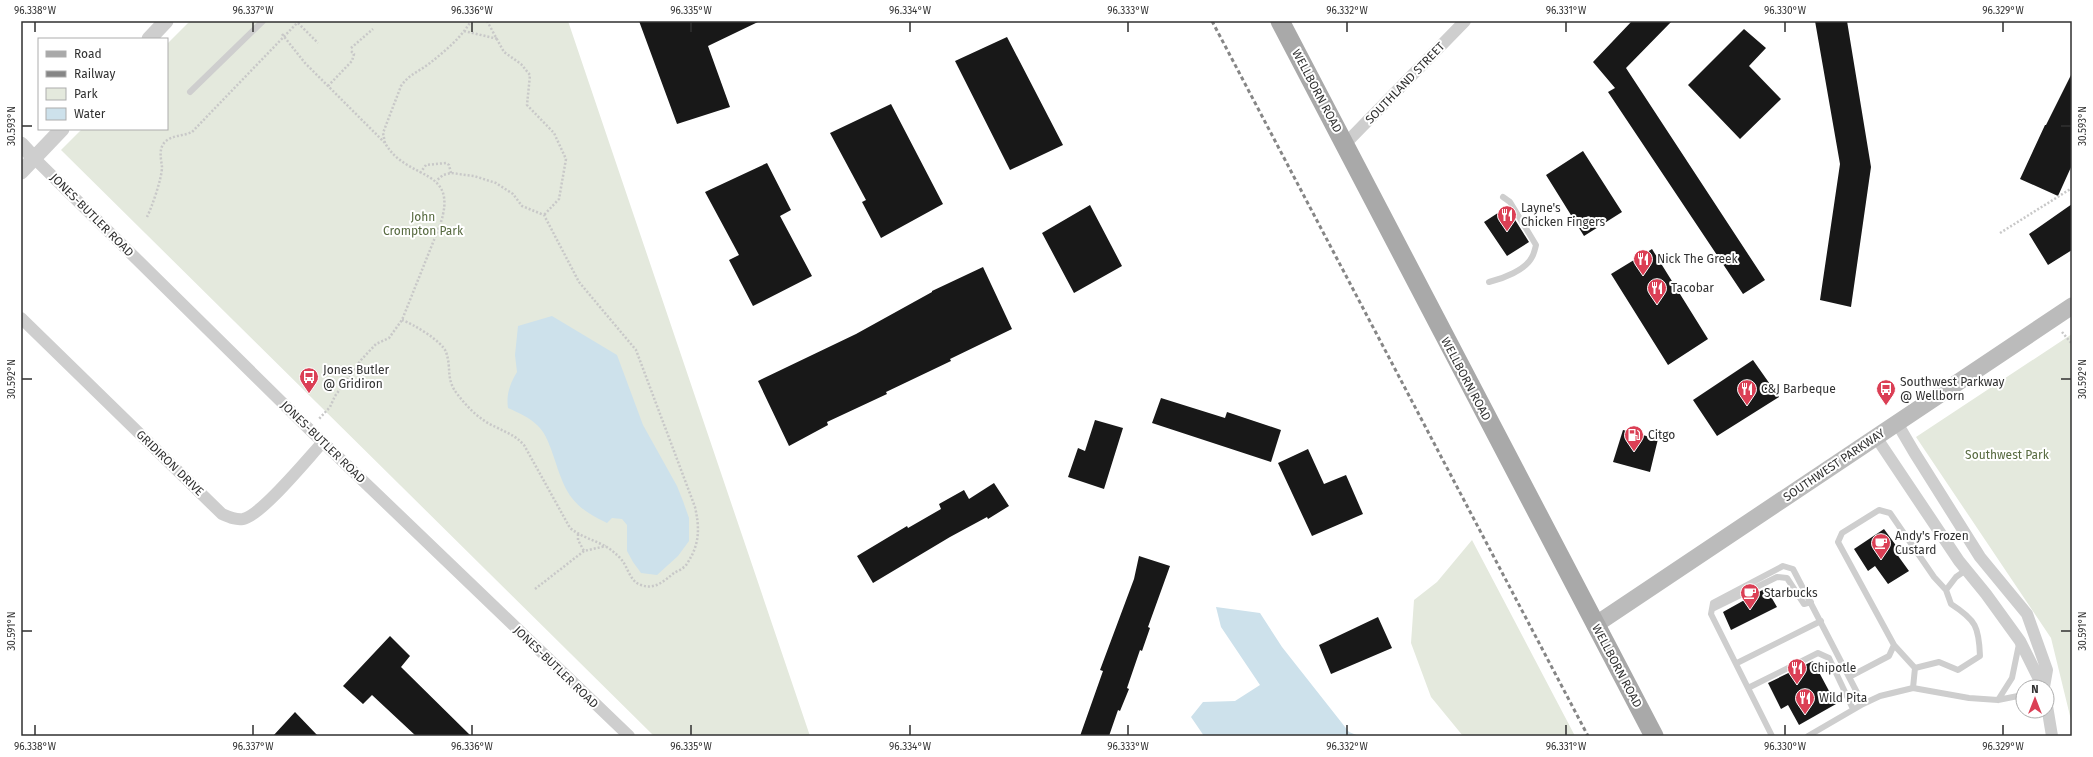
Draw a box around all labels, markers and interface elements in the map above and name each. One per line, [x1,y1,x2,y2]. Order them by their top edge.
text: 96.338°W [14,5,57,17]
text: 96.337°W [232,5,274,17]
text: 96.336°W [451,5,494,17]
text: 96.335°W [670,5,712,17]
text: 96.334°W [889,5,932,17]
text: 96.333°W [1107,5,1150,17]
text: 96.332°W [1326,5,1368,17]
text: 96.331°W [1546,5,1587,17]
text: 96.330°W [1764,5,1807,17]
text: 96.329°W [1982,5,2025,17]
legend [38,38,168,130]
street label: SOUTHLAND STREET [1362,39,1448,127]
text: Road [74,47,102,61]
street label: WELLBORN ROAD [1289,47,1345,135]
text: Railway [74,67,115,81]
text: Park [74,87,98,101]
text: 30.593°N [6,106,18,146]
text: 30.593°N [2077,106,2089,146]
text: Water [74,107,106,121]
street label: JONES-BUTLER ROAD [47,170,137,260]
place label: Layne's Chicken Fingers [1521,201,1605,229]
restaurant icon: Layne's Chicken Fingers [1496,204,1518,232]
park label: John Crompton Park [383,210,464,238]
restaurant icon: Nick The Greek [1632,248,1654,276]
place label: Nick The Greek [1657,252,1739,266]
restaurant icon: Tacobar [1646,277,1668,305]
place label: Tacobar [1671,281,1714,295]
street label: WELLBORN ROAD [1438,335,1494,423]
text: 30.592°N [6,359,18,399]
text: 30.592°N [2077,359,2089,399]
place label: Jones Butler @ Gridiron [323,363,390,391]
bus stop icon: Jones Butler @ Gridiron [298,366,320,394]
place label: Southwest Parkway @ Wellborn [1900,375,2005,403]
restaurant icon: C&J Barbeque [1736,378,1758,406]
bus stop icon: Southwest Parkway @ Wellborn [1875,378,1897,406]
place label: C&J Barbeque [1761,382,1836,396]
street label: JONES-BUTLER ROAD [278,398,368,486]
fuel station icon: Citgo [1623,424,1645,452]
street label: SOUTHWEST PARKWAY [1781,426,1888,504]
street label: GRIDIRON DRIVE [133,427,207,499]
place label: Citgo [1648,428,1675,442]
park label: Southwest Park [1965,448,2050,462]
place label: Andy's Frozen Custard [1895,529,1969,557]
cafe icon: Andy's Frozen Custard [1870,532,1892,560]
cafe icon: Starbucks [1739,582,1761,610]
place label: Starbucks [1764,586,1818,600]
text: 30.591°N [6,611,18,651]
text: 30.591°N [2077,611,2089,651]
street label: WELLBORN ROAD [1589,622,1645,710]
street label: JONES-BUTLER ROAD [511,623,601,711]
restaurant icon: Chipotle [1786,657,1808,685]
place label: Chipotle [1811,661,1856,675]
north arrow [2015,679,2055,719]
text: N [2031,683,2039,696]
restaurant icon: Wild Pita [1794,687,1816,715]
place label: Wild Pita [1819,691,1867,705]
text: 96.338°W [14,741,57,753]
text: 96.337°W [232,741,274,753]
text: 96.336°W [451,741,494,753]
text: 96.335°W [670,741,712,753]
text: 96.334°W [889,741,932,753]
text: 96.333°W [1107,741,1150,753]
text: 96.332°W [1326,741,1368,753]
text: 96.331°W [1546,741,1587,753]
text: 96.330°W [1764,741,1807,753]
text: 96.329°W [1982,741,2025,753]

